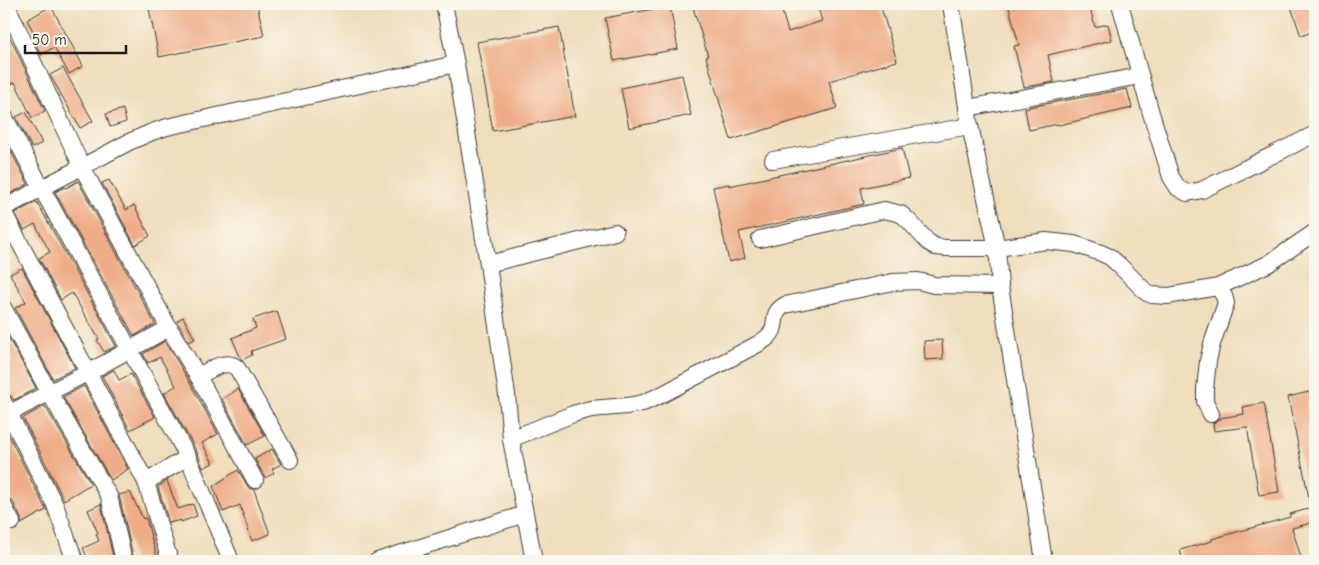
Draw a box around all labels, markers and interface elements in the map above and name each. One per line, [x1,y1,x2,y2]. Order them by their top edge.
scale bar [25,22,126,54]
text: 50 m [32,31,67,49]

